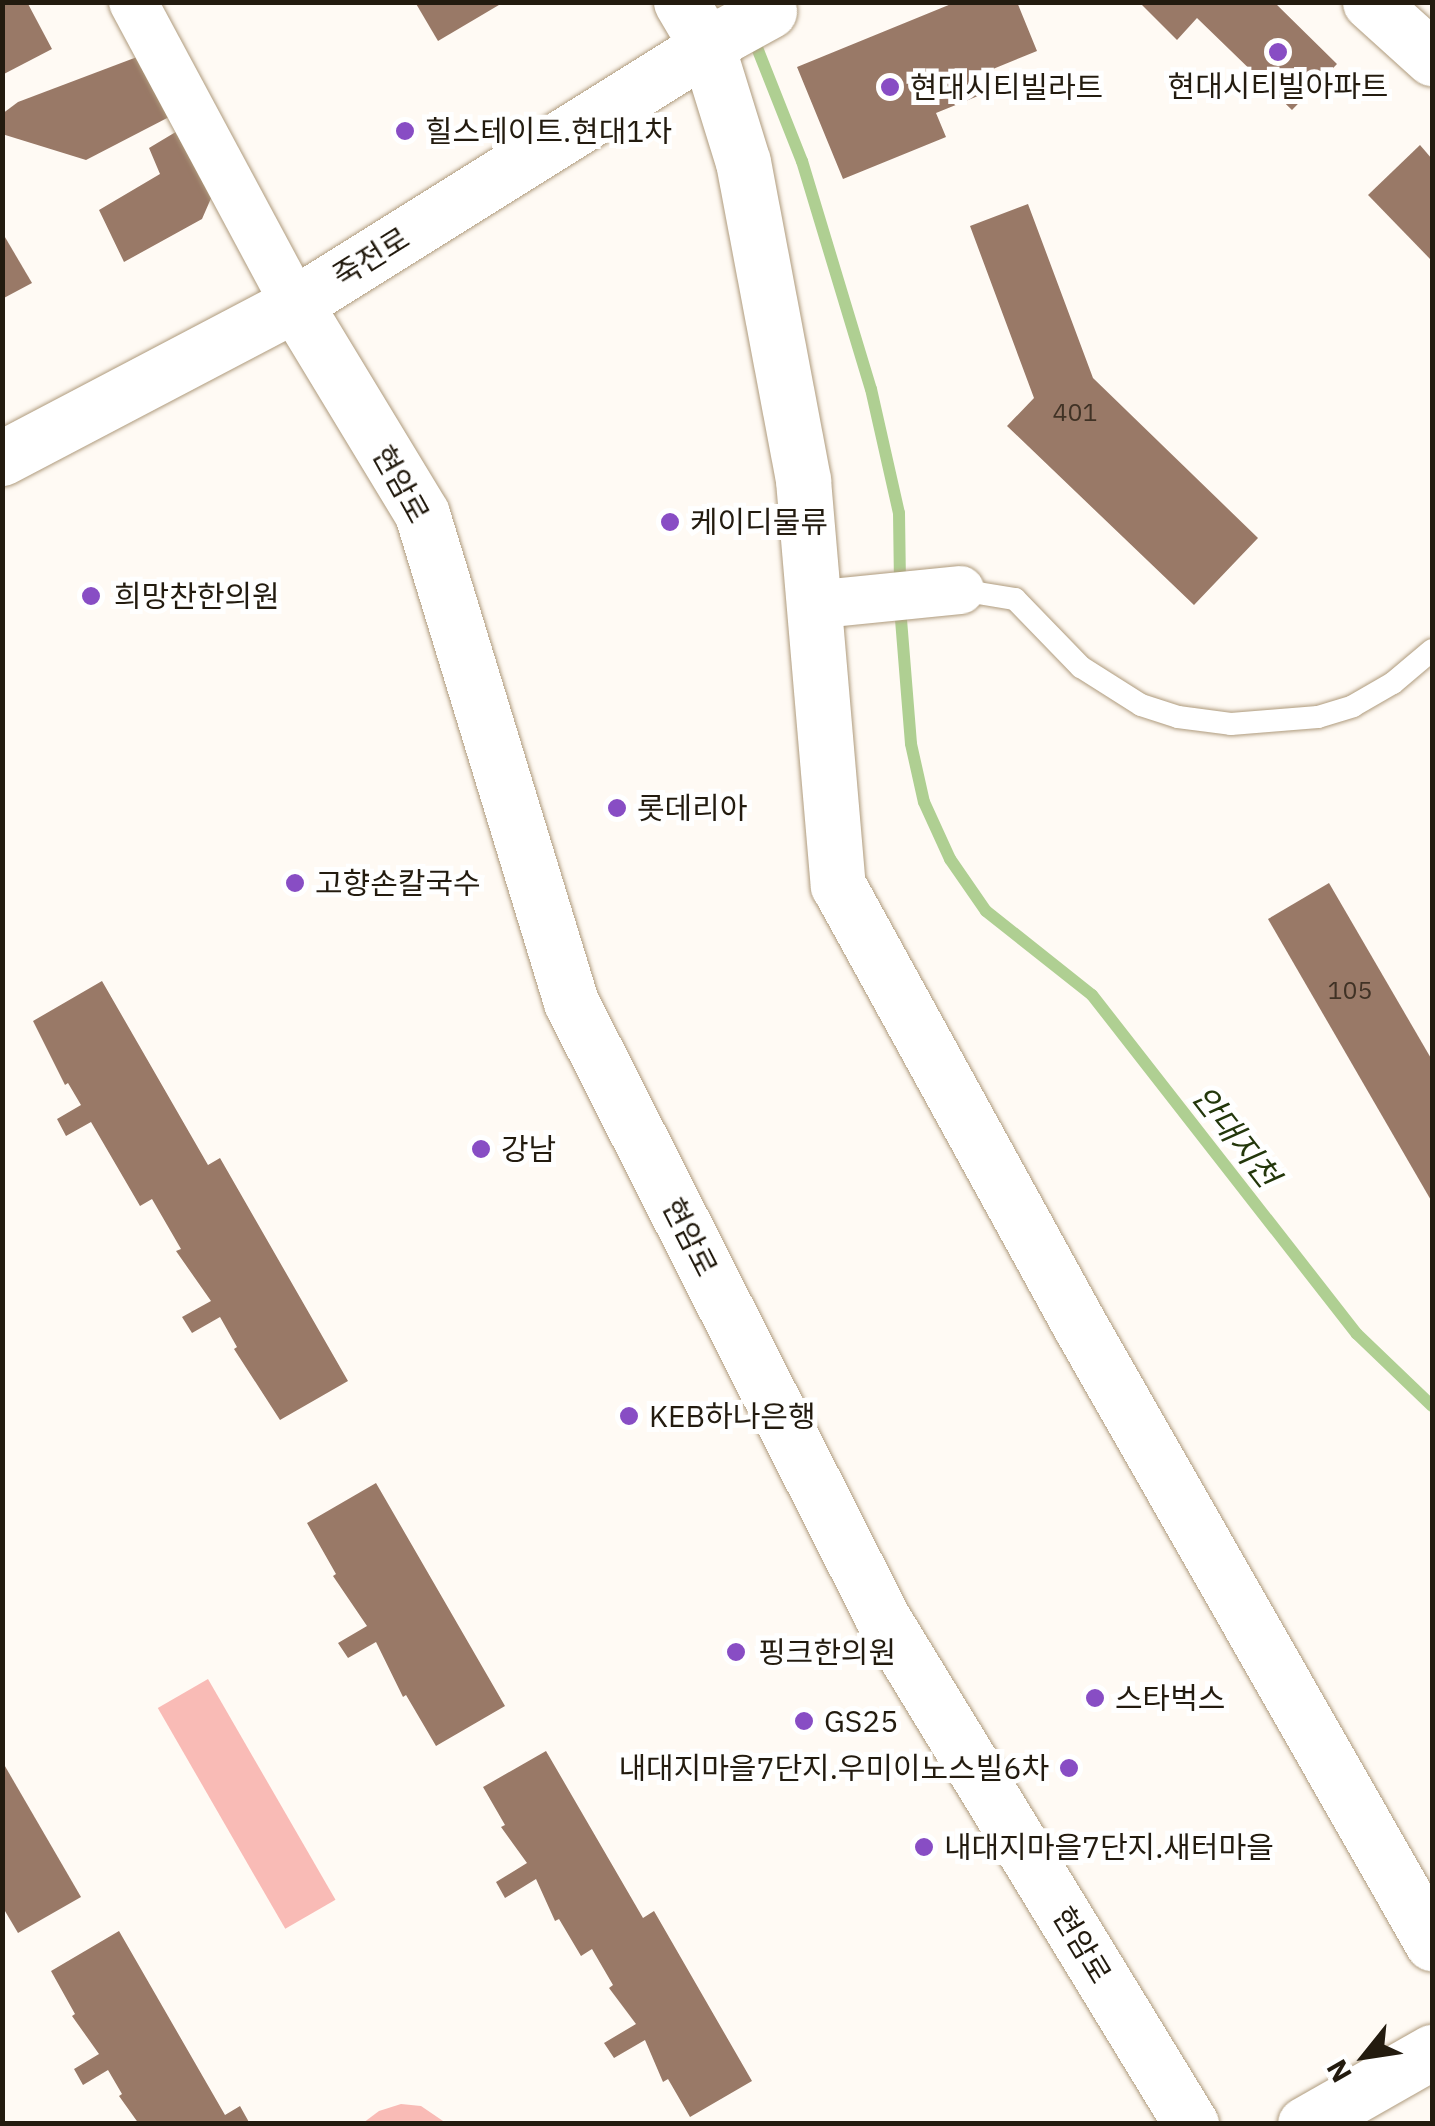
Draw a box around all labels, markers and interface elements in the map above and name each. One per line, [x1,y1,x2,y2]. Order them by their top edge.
marker: 현대시티빌아파트 [1267,41,1289,63]
place label: 현대시티빌아파트 [1168,68,1388,104]
place label: 현대시티빌라트 [910,69,1103,105]
marker: 현대시티빌라트 [879,76,901,98]
place label: 힐스테이트.현대1차 [425,113,672,149]
marker: 힐스테이트.현대1차 [394,120,416,142]
street label: 죽전로 [326,220,416,294]
house number: 401 [1053,397,1097,427]
street label: 현암로 [365,439,437,529]
place label: 케이디물류 [690,504,828,540]
marker: 케이디물류 [659,511,681,533]
place label: 희망찬한의원 [114,578,280,614]
marker: 희망찬한의원 [78,583,104,609]
place label: 롯데리아 [637,790,747,826]
marker: 롯데리아 [606,797,628,819]
place label: 고향손칼국수 [315,865,481,901]
marker: 고향손칼국수 [284,872,306,894]
house number: 105 [1328,975,1372,1005]
water label: 안대지천 [1185,1078,1287,1194]
place label: 강남 [501,1131,556,1167]
marker: 강남 [470,1138,492,1160]
street label: 현암로 [655,1192,725,1282]
place label: KEB하나은행 [649,1398,815,1434]
marker: KEB하나은행 [618,1405,640,1427]
place label: 핑크한의원 [758,1634,896,1670]
marker: 핑크한의원 [723,1639,749,1665]
place label: 스타벅스 [1115,1680,1225,1716]
marker: 스타벅스 [1084,1687,1106,1709]
place label: GS25 [824,1703,898,1739]
marker: GS25 [793,1710,815,1732]
place label: 내대지마을7단지.우미이노스빌6차 [618,1750,1049,1786]
marker: 내대지마을7단지.우미이노스빌6차 [1058,1757,1080,1779]
place label: 내대지마을7단지.새터마을 [944,1829,1274,1865]
marker: 내대지마을7단지.새터마을 [913,1836,935,1858]
street label: 현암로 [1045,1900,1119,1990]
north arrow [1315,2006,1415,2106]
text: N [1317,2053,1360,2089]

